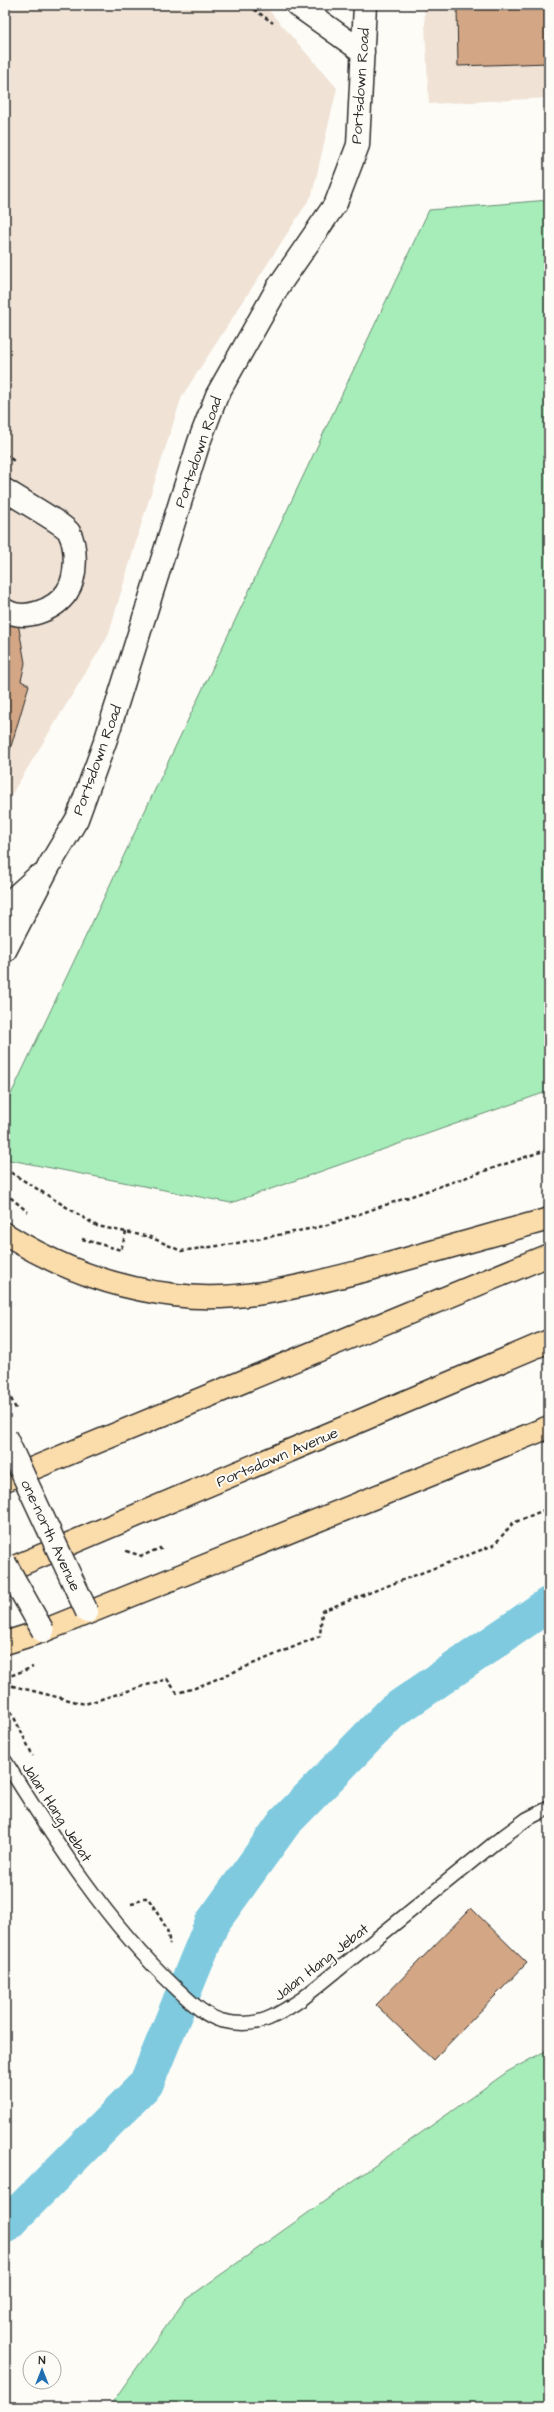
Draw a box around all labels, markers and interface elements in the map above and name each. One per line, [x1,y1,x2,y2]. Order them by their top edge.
street label: Portsdown Road [346,27,375,145]
street label: Portsdown Road [170,394,227,510]
street label: Portsdown Road [68,702,127,818]
street label: Portsdown Avenue [213,1422,341,1493]
street label: one-north Avenue [15,1476,86,1595]
street label: Jalan Hang Jebat [16,1758,97,1867]
street label: Jalan Hang Jebat [269,1919,374,2007]
north arrow [22,2350,62,2390]
text: N [39,2353,46,2368]

